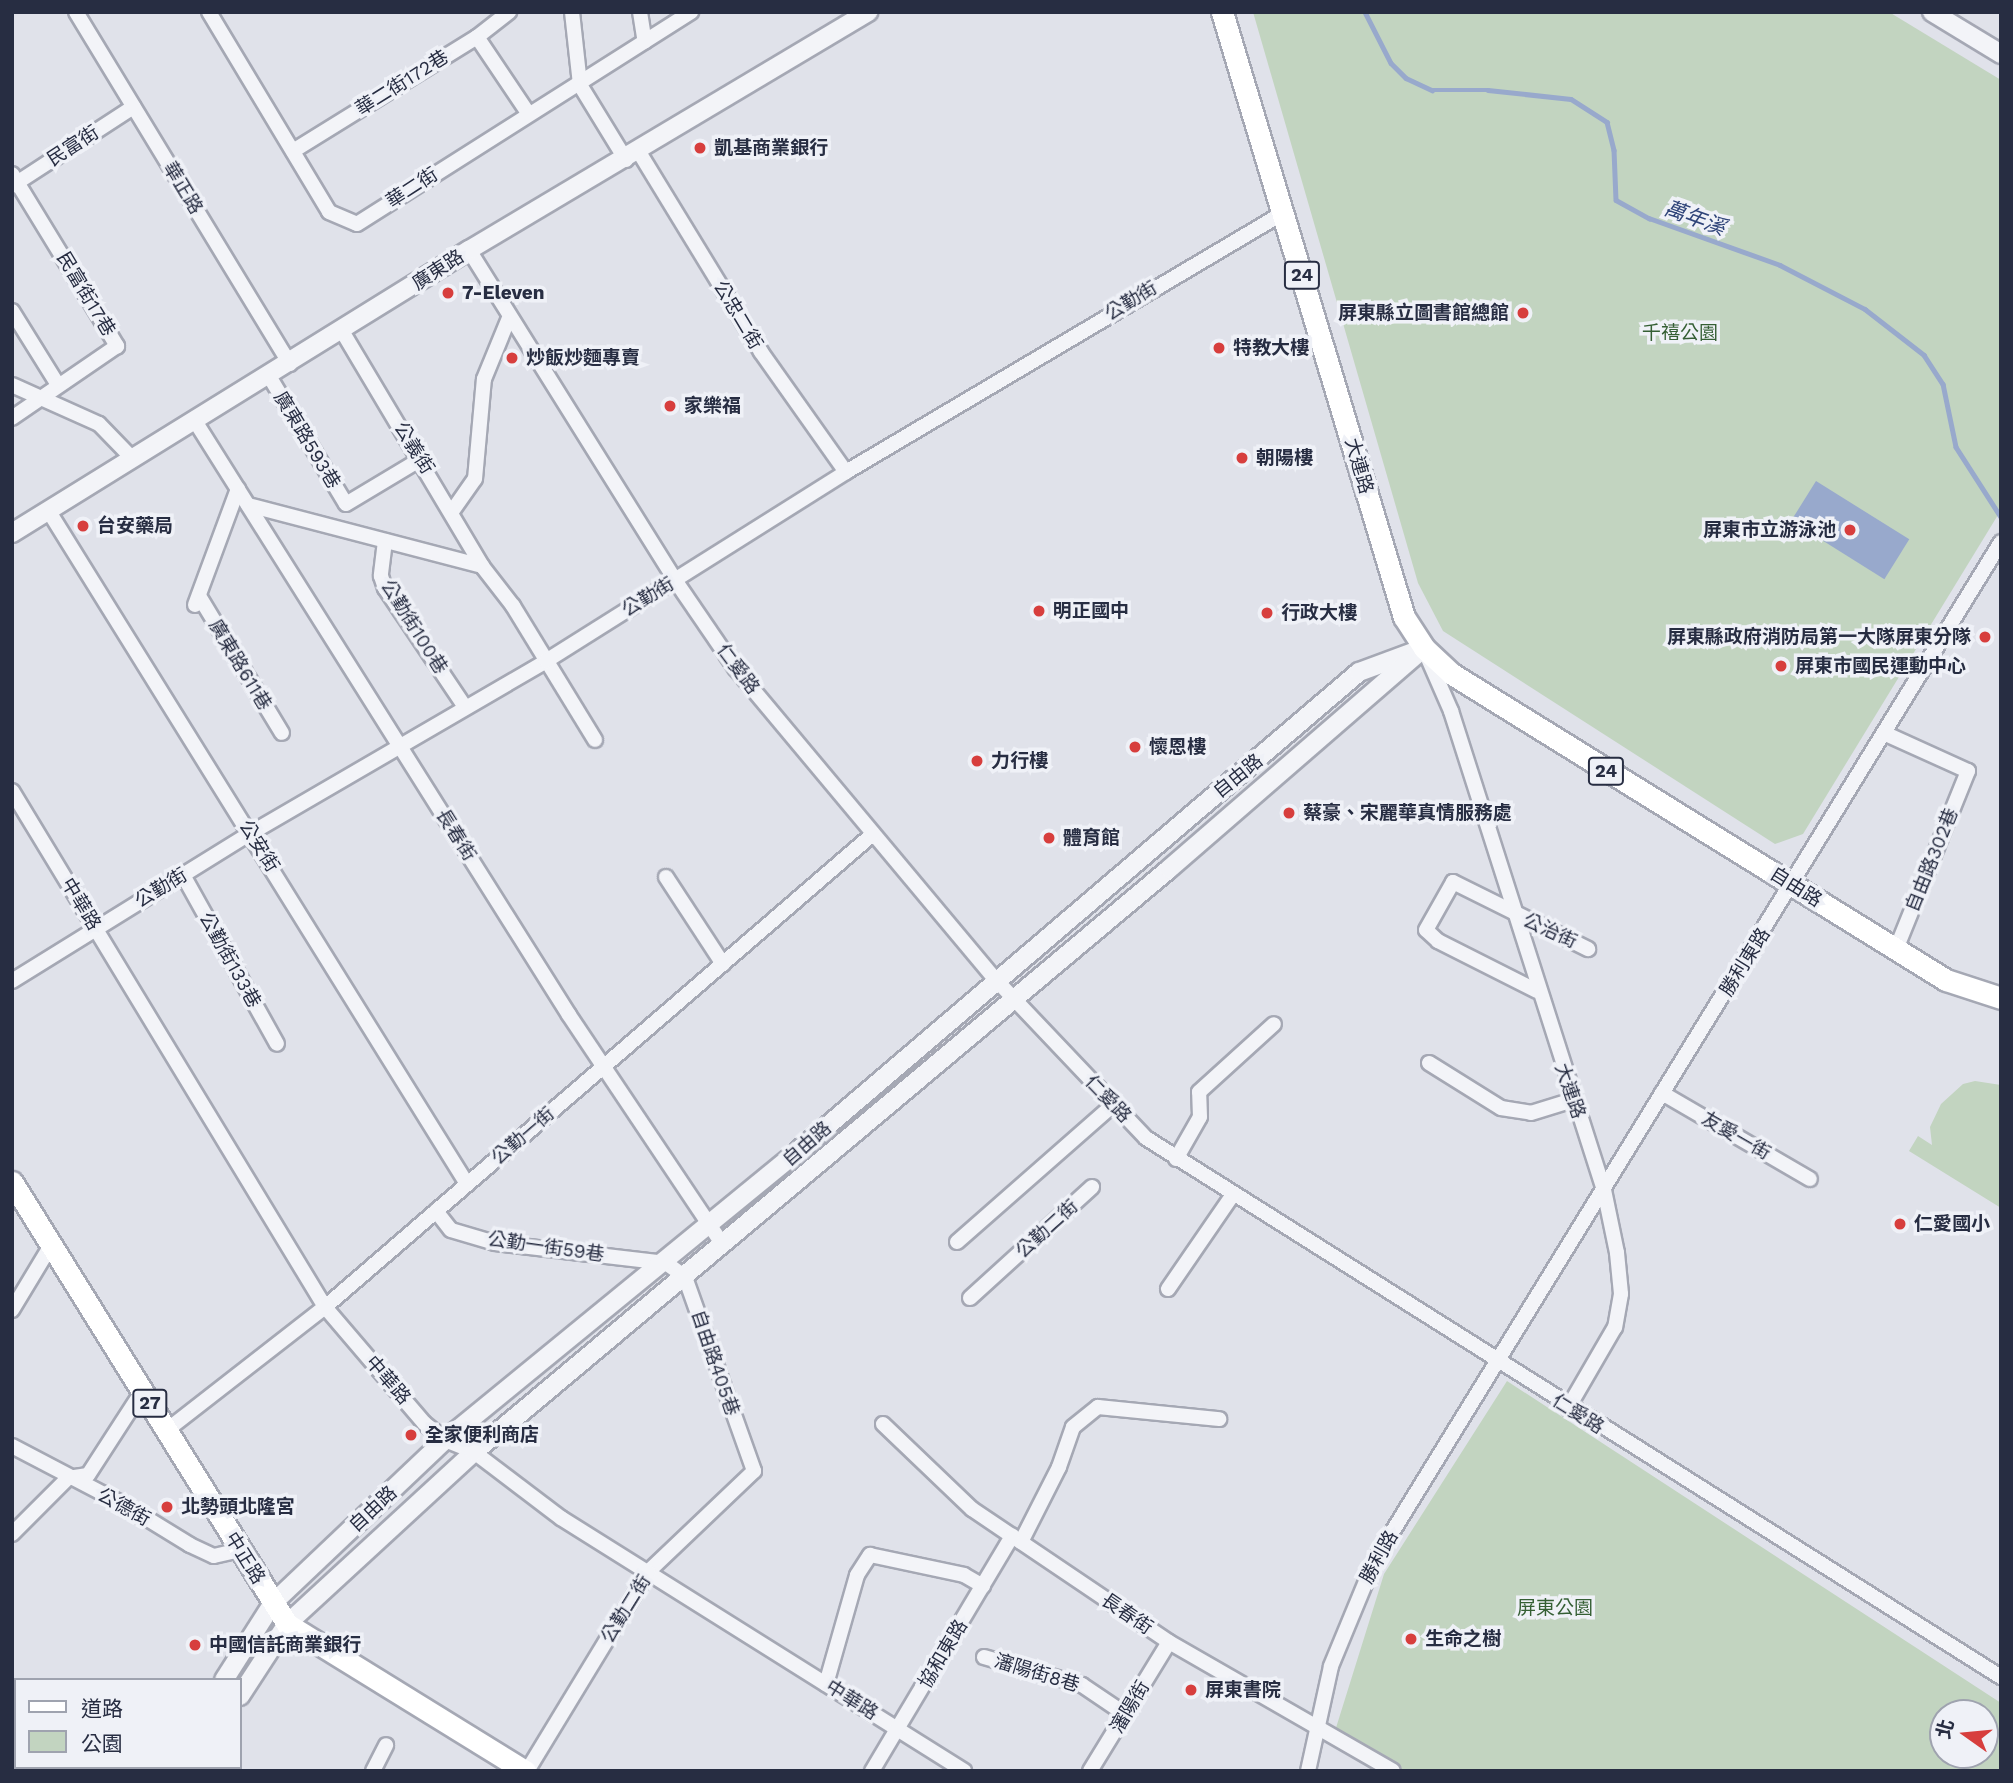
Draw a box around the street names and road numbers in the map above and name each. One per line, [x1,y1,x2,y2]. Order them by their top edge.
street label: 華二街172巷 [351,45,453,121]
street label: 民富街 [43,121,103,171]
street label: 華正路 [159,158,207,218]
street label: 華二街 [382,163,442,213]
street label: 廣東路 [408,245,468,295]
street label: 民富街17巷 [52,248,120,340]
road number: 24 [1283,260,1321,290]
street label: 公忠二街 [709,277,767,353]
street label: 公勤街 [1101,277,1161,325]
street label: 廣東路593巷 [269,387,345,493]
street label: 公義街 [389,418,439,478]
street label: 大連路 [1340,435,1378,497]
street label: 公勤街 [618,573,678,621]
street label: 公勤街100巷 [376,576,452,678]
street label: 廣東路611巷 [204,615,276,715]
street label: 仁愛路 [712,639,764,699]
street label: 自由路 [1209,749,1267,803]
road number: 24 [1587,756,1625,786]
street label: 長春街 [431,805,481,865]
street label: 自由路302巷 [1901,805,1963,915]
street label: 公安街 [234,816,284,876]
street label: 自由路 [1766,862,1826,912]
street label: 公勤街 [131,864,191,912]
street label: 中華路 [57,874,105,934]
street label: 公勤街133巷 [194,908,266,1012]
street label: 公治街 [1519,909,1581,953]
street label: 勝利東路 [1715,924,1775,1000]
street label: 大連路 [1550,1060,1590,1122]
street label: 仁愛路 [1080,1071,1136,1127]
street label: 公勤一街 [487,1102,559,1170]
street label: 友愛一街 [1697,1107,1775,1165]
street label: 自由路 [778,1117,836,1171]
street label: 公勤二街 [1011,1195,1083,1263]
street label: 公勤一街59巷 [486,1228,606,1266]
street label: 自由路405巷 [686,1307,744,1419]
street label: 中華路 [361,1351,415,1409]
road number: 27 [131,1388,169,1418]
street label: 仁愛路 [1548,1389,1608,1439]
street label: 自由路 [344,1481,402,1537]
street label: 公德街 [94,1483,154,1531]
street label: 勝利路 [1355,1527,1403,1587]
street label: 中正路 [220,1528,270,1588]
street label: 公勤二街 [596,1571,656,1647]
street label: 長春街 [1097,1589,1157,1639]
street label: 協和東路 [914,1616,972,1692]
street label: 瀋陽街8巷 [992,1649,1082,1697]
street label: 中華路 [822,1675,882,1725]
street label: 瀋陽街 [1106,1677,1154,1737]

